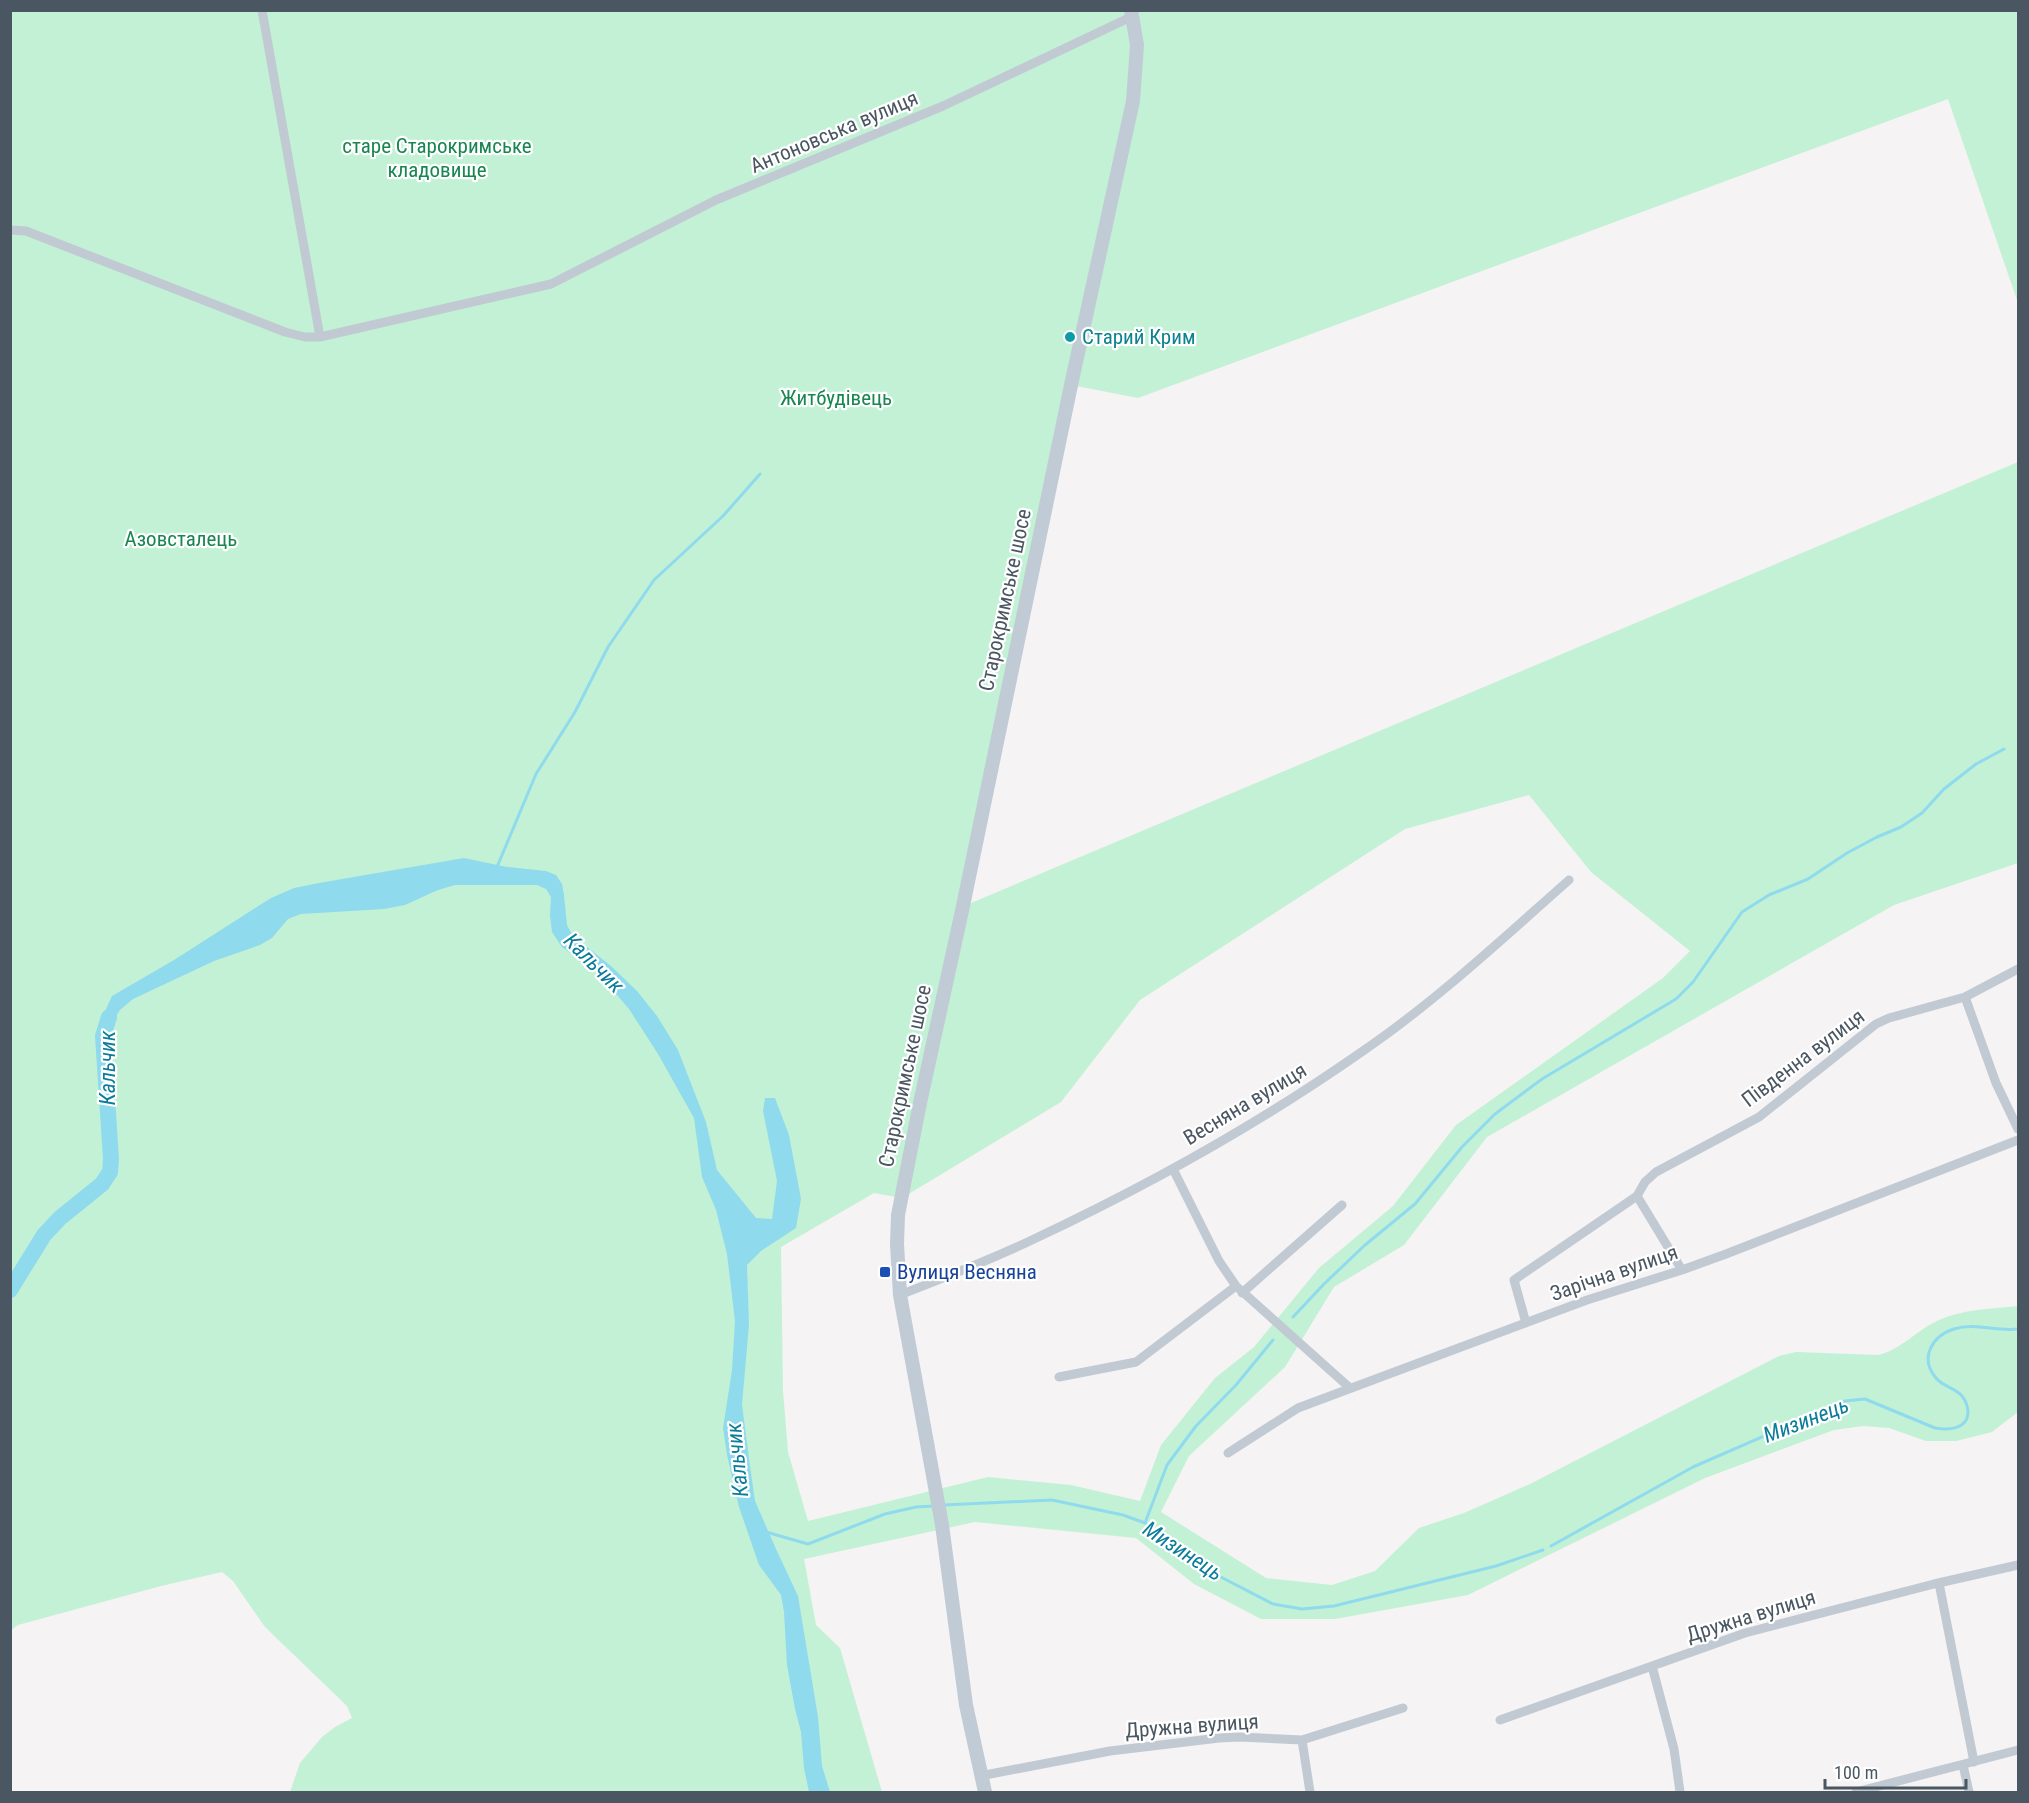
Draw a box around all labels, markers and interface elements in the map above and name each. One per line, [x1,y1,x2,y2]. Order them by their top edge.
street label: Антоновська вулиця [747,86,921,178]
park label: старе Старокримське кладовище [342,134,532,182]
place label: Старий Крим [1082,325,1195,349]
marker: Старий Крим [1063,330,1077,344]
park label: Житбудівець [780,386,892,410]
street label: Старокримське шосе [974,507,1036,693]
park label: Азовсталець [125,527,237,551]
water label: Кальчик [559,928,630,999]
street label: Старокримське шосе [874,983,936,1169]
street label: Південна вулиця [1737,1004,1869,1112]
water label: Кальчик [95,1030,120,1105]
street label: Весняна вулиця [1179,1058,1311,1150]
street label: Зарічна вулиця [1547,1240,1681,1306]
place label: Вулиця Весняна [897,1260,1037,1284]
marker: Вулиця Весняна [878,1265,892,1279]
water label: Мизинець [1760,1392,1852,1448]
water label: Кальчик [721,1421,753,1498]
water label: Мизинець [1139,1516,1227,1586]
street label: Дружна вулиця [1684,1585,1818,1647]
street label: Дружна вулиця [1124,1709,1260,1743]
scale bar [1825,1752,1966,1790]
text: 100 m [1834,1762,1878,1783]

